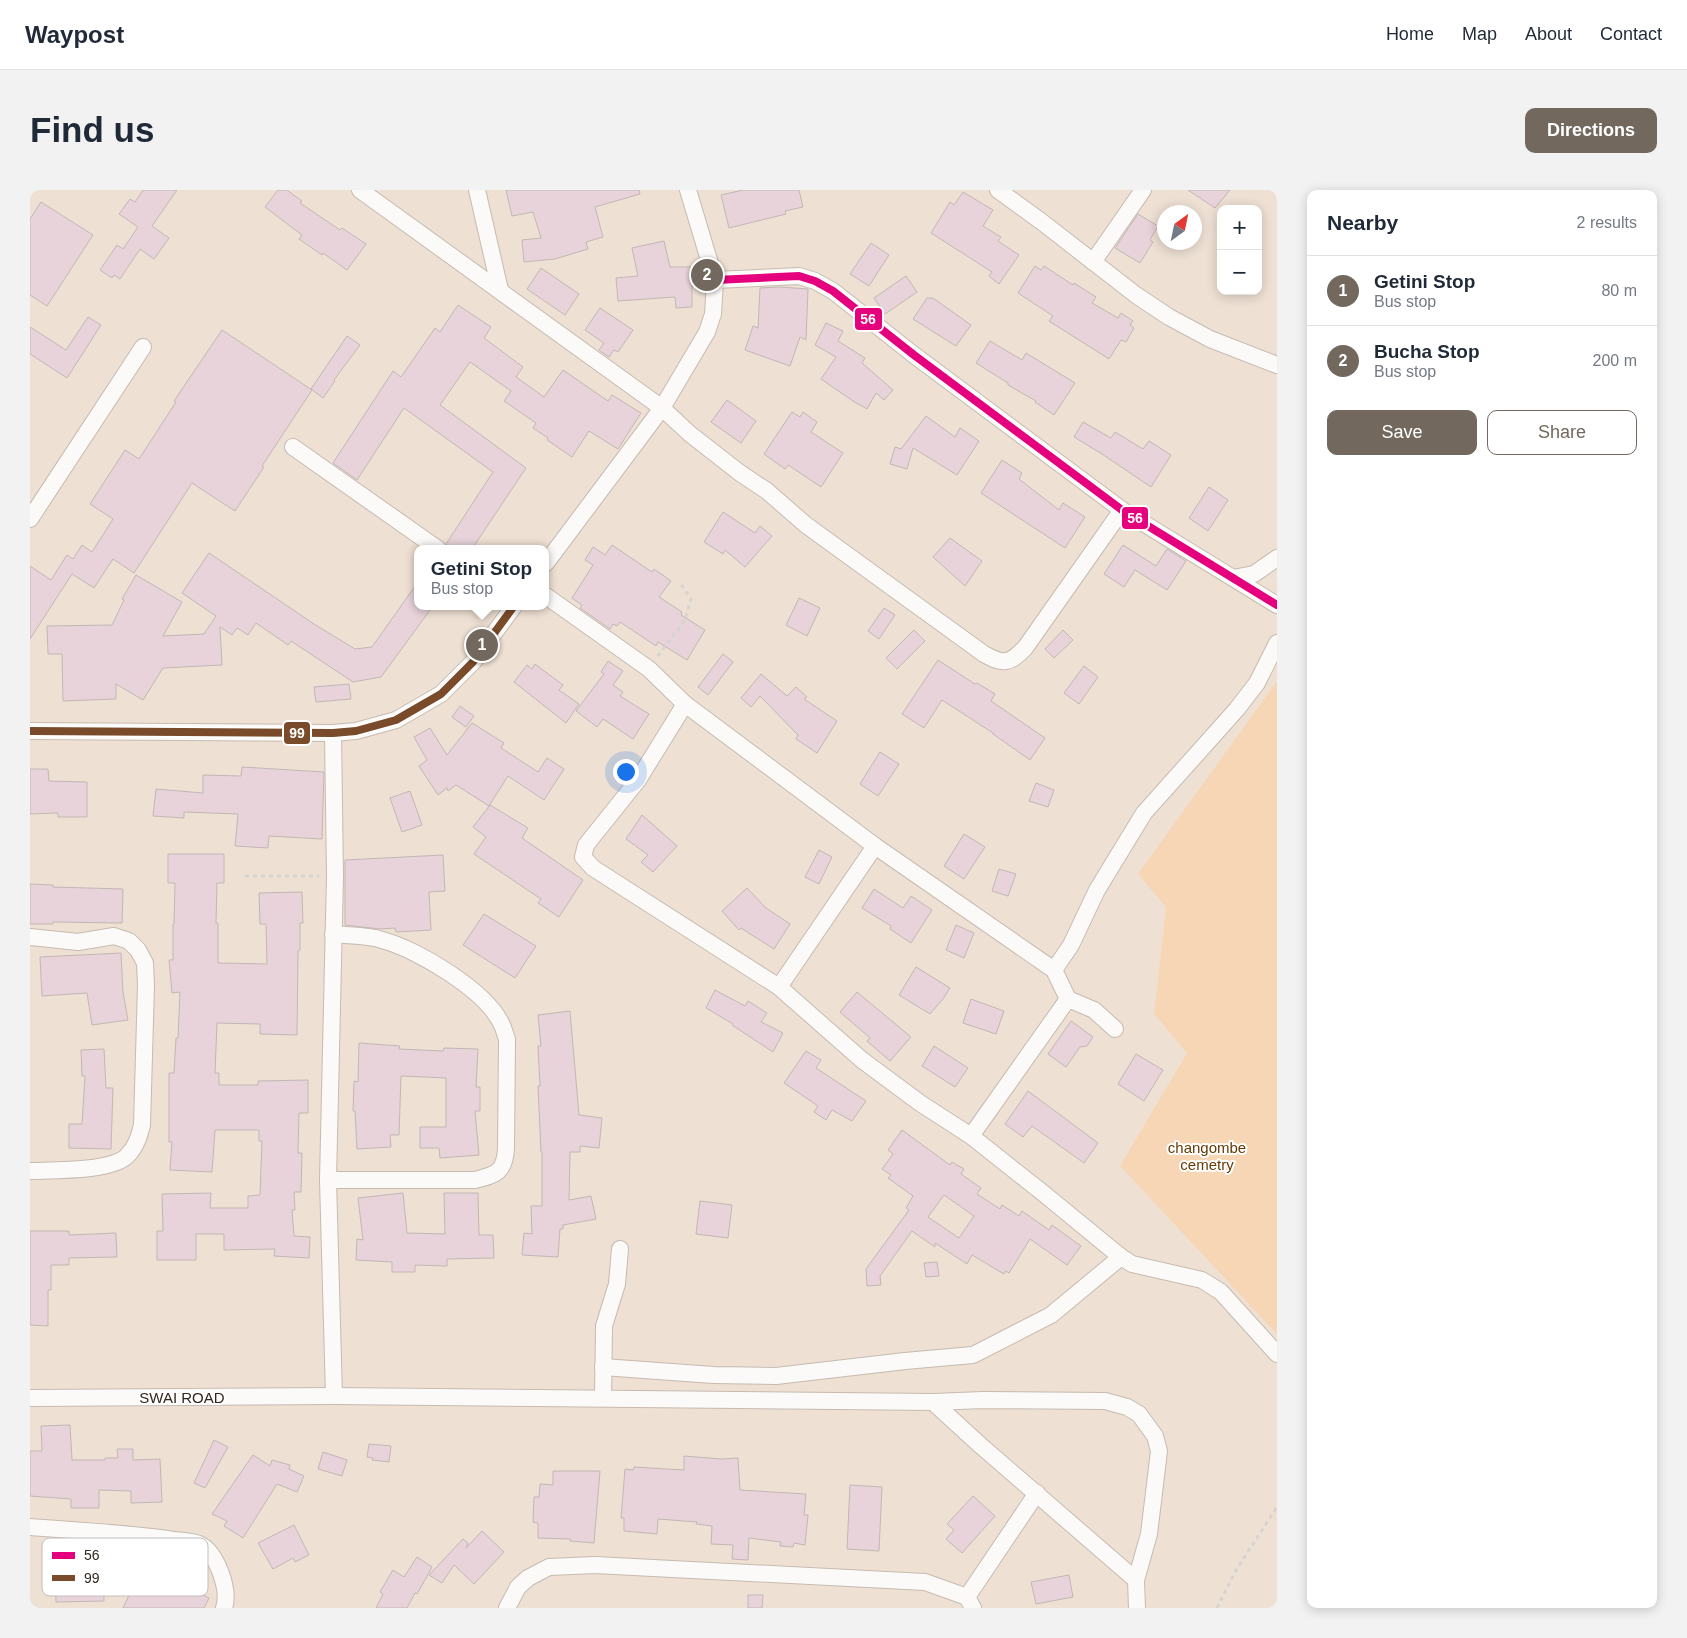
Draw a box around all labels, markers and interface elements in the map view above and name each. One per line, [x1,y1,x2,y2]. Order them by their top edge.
text: Waypost [25,21,124,48]
text: Home [1386,24,1434,44]
text: Map [1462,24,1497,44]
text: About [1525,24,1572,44]
text: Contact [1600,24,1662,44]
button: Directions [1525,108,1657,153]
text: Find us [30,110,154,149]
north arrow [1157,205,1202,250]
map controls [1217,205,1262,295]
button: + [1217,205,1262,250]
text: Nearby [1327,211,1398,234]
text: 2 results [1577,214,1637,231]
button: − [1217,250,1262,295]
pin: 2 [691,256,723,294]
text: Getini Stop [1374,271,1475,292]
text: 1 [1339,282,1347,299]
text: 80 m [1601,282,1637,299]
text: Bus stop [1374,293,1436,310]
line badge: 56 [854,307,883,331]
text: 56 [860,311,876,327]
text: Bucha Stop [1374,341,1480,362]
text: 2 [1339,352,1347,369]
text: 200 m [1593,352,1637,369]
text: Bus stop [1374,363,1436,380]
button: Save [1327,410,1477,455]
button: Share [1487,410,1637,455]
line badge: 56 [1121,506,1149,530]
text: 56 [1127,510,1143,526]
popup [414,545,549,610]
text: Getini Stop [431,558,532,579]
text: Bus stop [431,580,493,597]
pin: 1 [466,626,498,664]
line badge: 99 [283,721,311,745]
text: 99 [289,725,305,741]
your location [613,759,639,785]
park label: changombe cemetry [1168,1139,1246,1173]
street label: SWAI ROAD [139,1389,225,1406]
legend [42,1538,208,1596]
text: 56 [84,1547,100,1563]
text: 99 [84,1570,100,1586]

